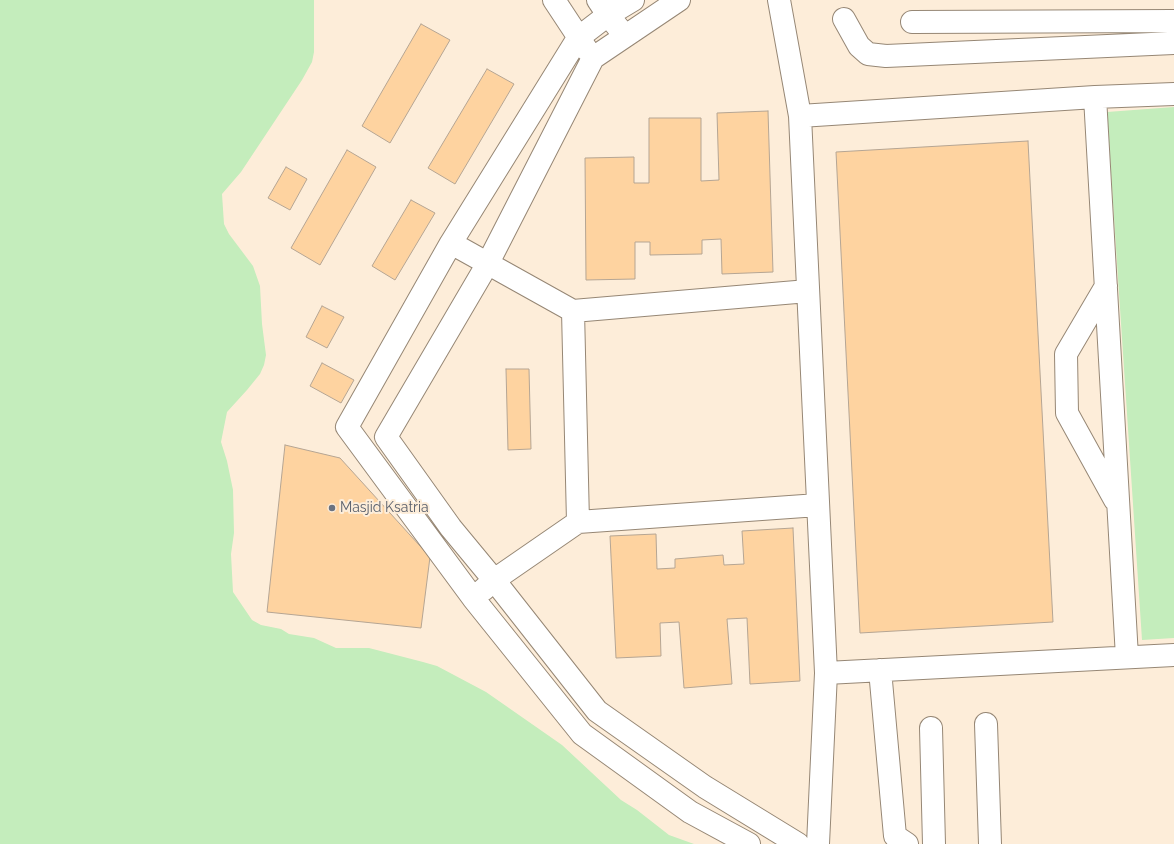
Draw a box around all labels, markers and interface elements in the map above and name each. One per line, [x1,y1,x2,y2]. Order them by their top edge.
place label: Masjid Ksatria [340,500,429,516]
marker: Masjid Ksatria [327,503,337,513]

